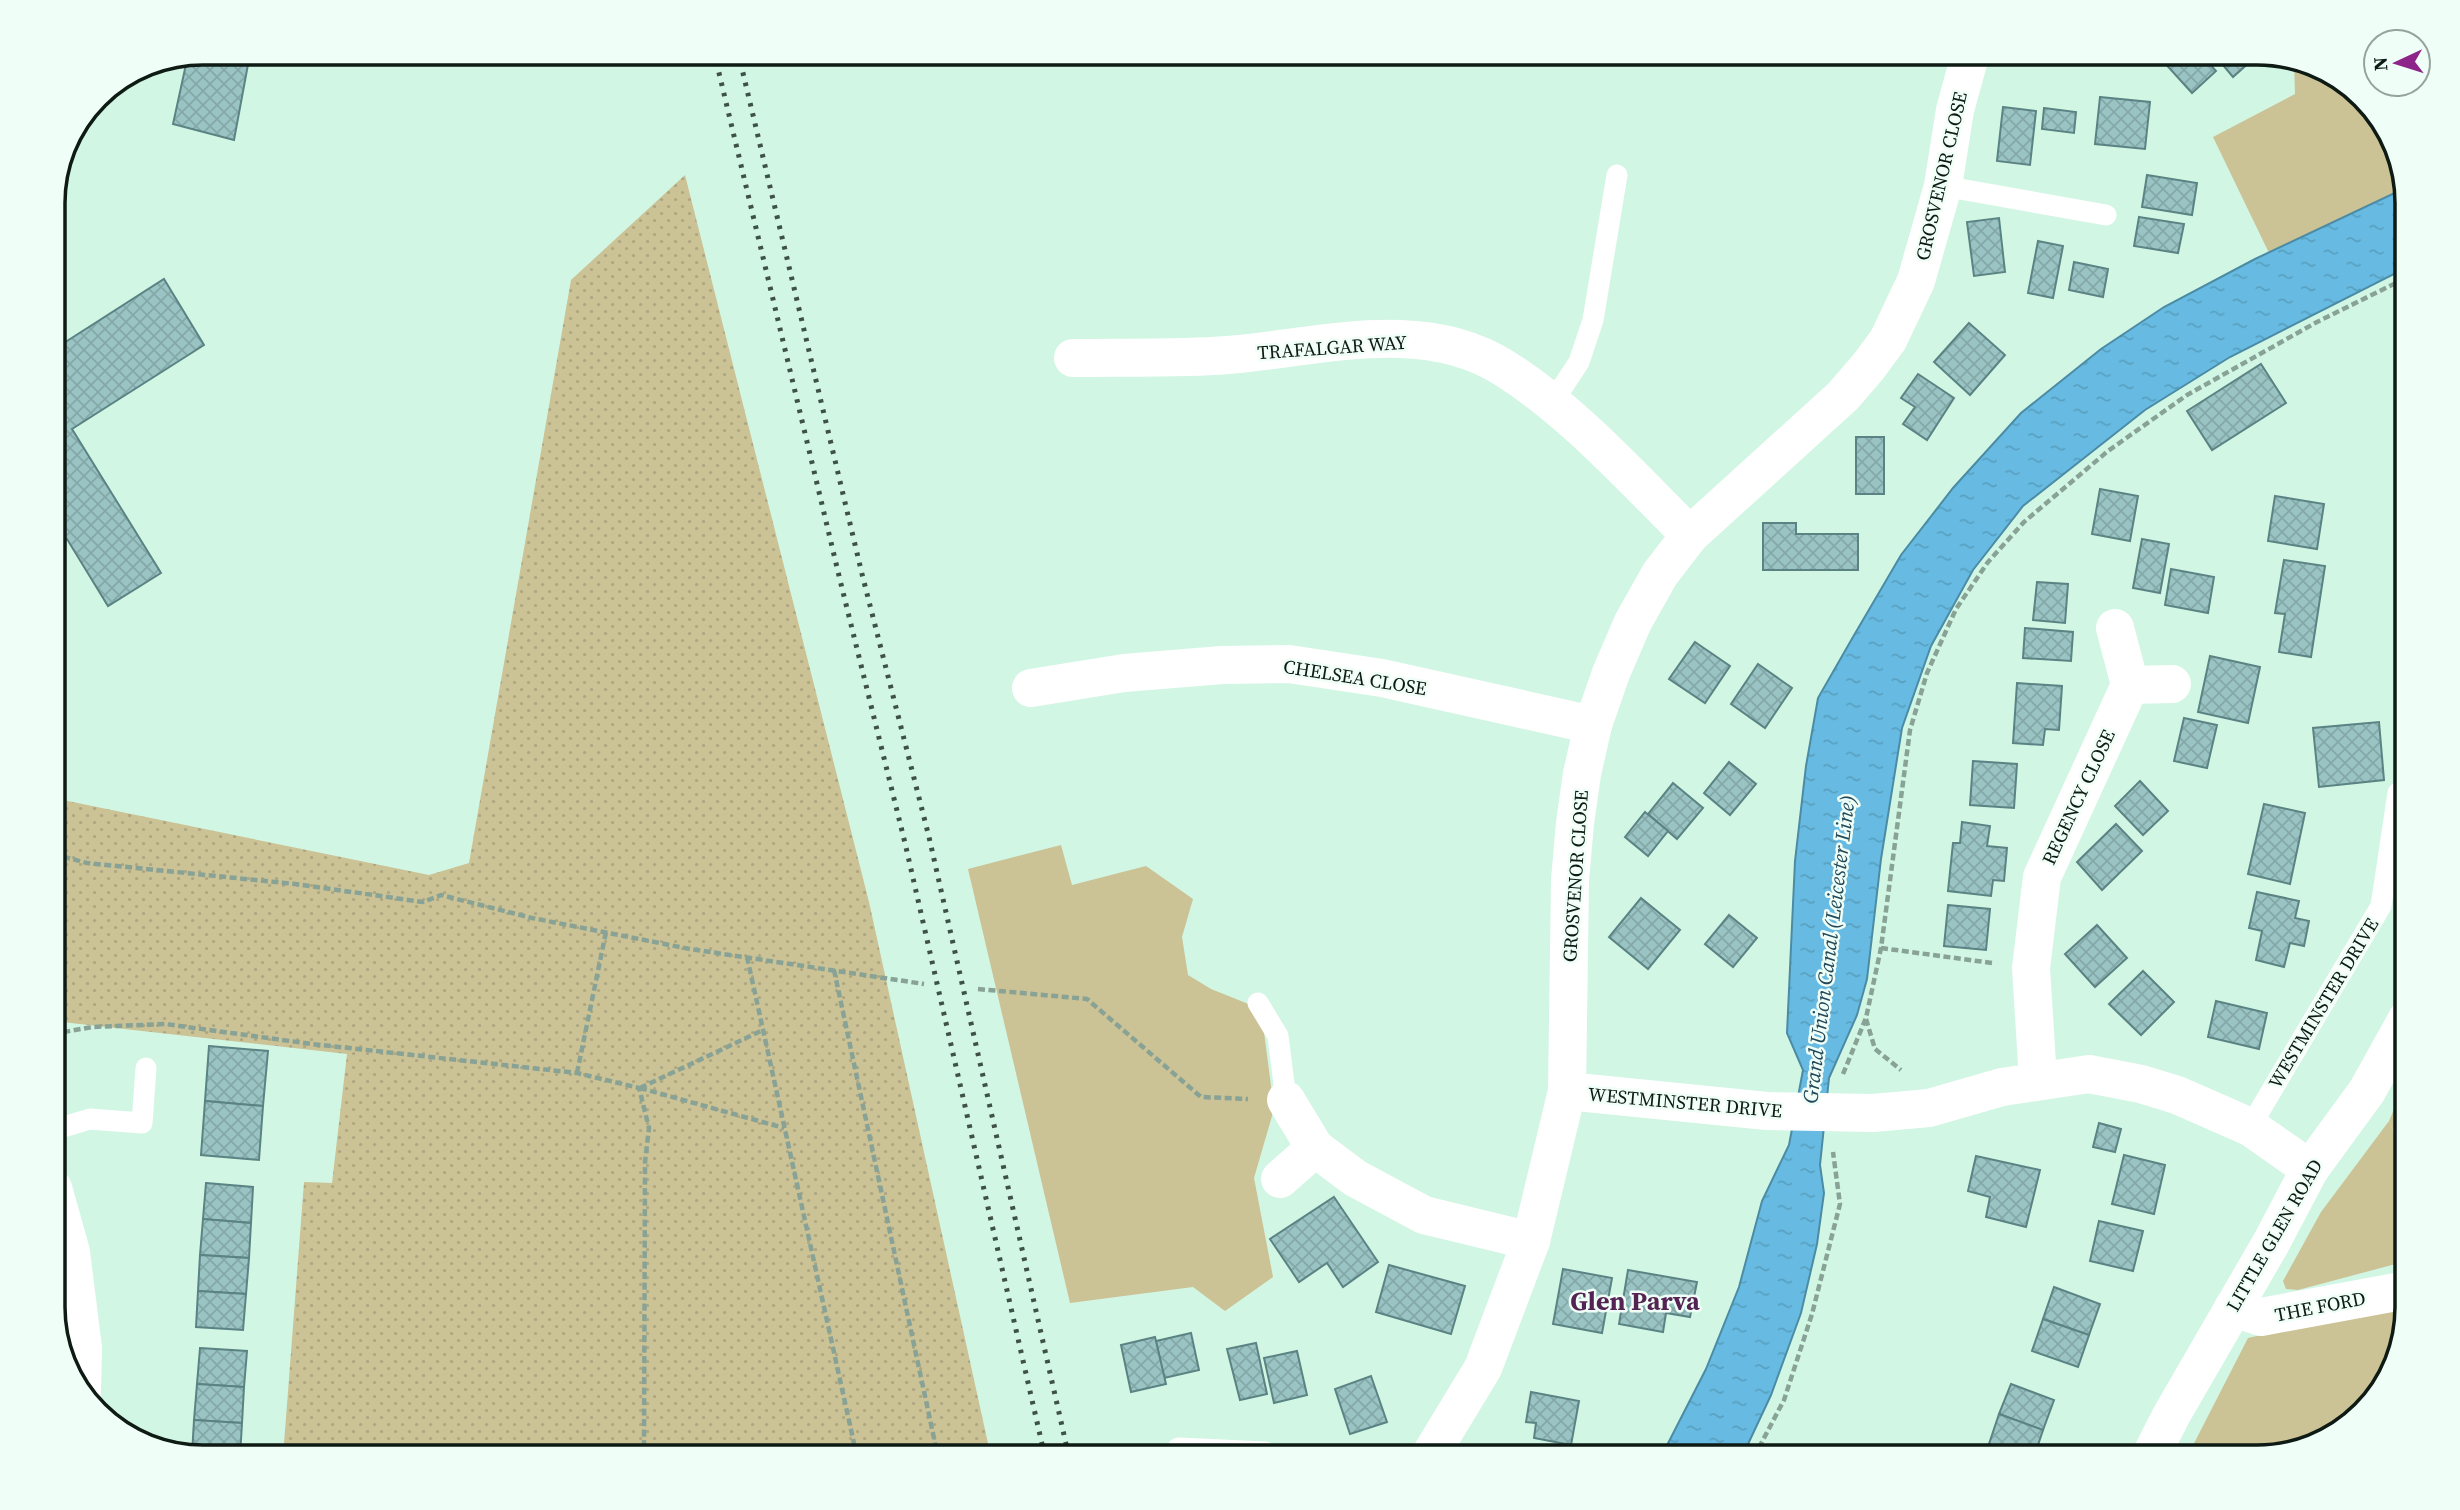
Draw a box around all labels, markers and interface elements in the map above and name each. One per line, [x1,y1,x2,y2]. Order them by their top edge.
north arrow [2362,28,2432,98]
text: N [2367,56,2393,72]
street label: GROSVENOR CLOSE [1909,89,1973,263]
street label: TRAFALGAR WAY [1256,329,1408,365]
street label: CHELSEA CLOSE [1281,653,1429,701]
street label: REGENCY CLOSE [2035,725,2121,869]
street label: GROSVENOR CLOSE [1556,789,1594,963]
water label: Grand Union Canal (Leicester Line) [1795,793,1862,1105]
street label: WESTMINSTER DRIVE [2262,913,2384,1093]
street label: WESTMINSTER DRIVE [1587,1081,1783,1123]
street label: LITTLE GLEN ROAD [2220,1154,2328,1316]
district label: Glen Parva [1570,1283,1700,1319]
street label: THE FORD [2272,1284,2368,1328]

